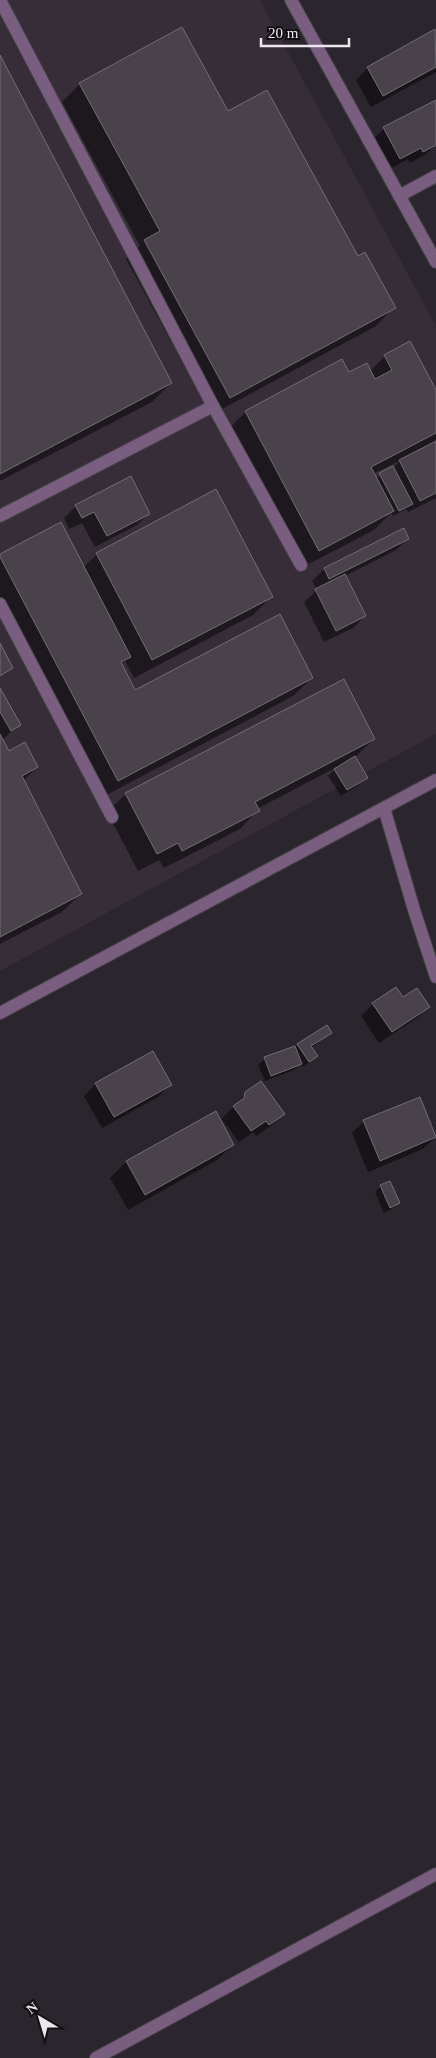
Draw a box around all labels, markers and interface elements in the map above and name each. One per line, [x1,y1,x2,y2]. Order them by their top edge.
scale bar [261,15,348,47]
text: 20 m [268,25,299,41]
north arrow [15,1993,65,2043]
text: N [24,1999,41,2017]

